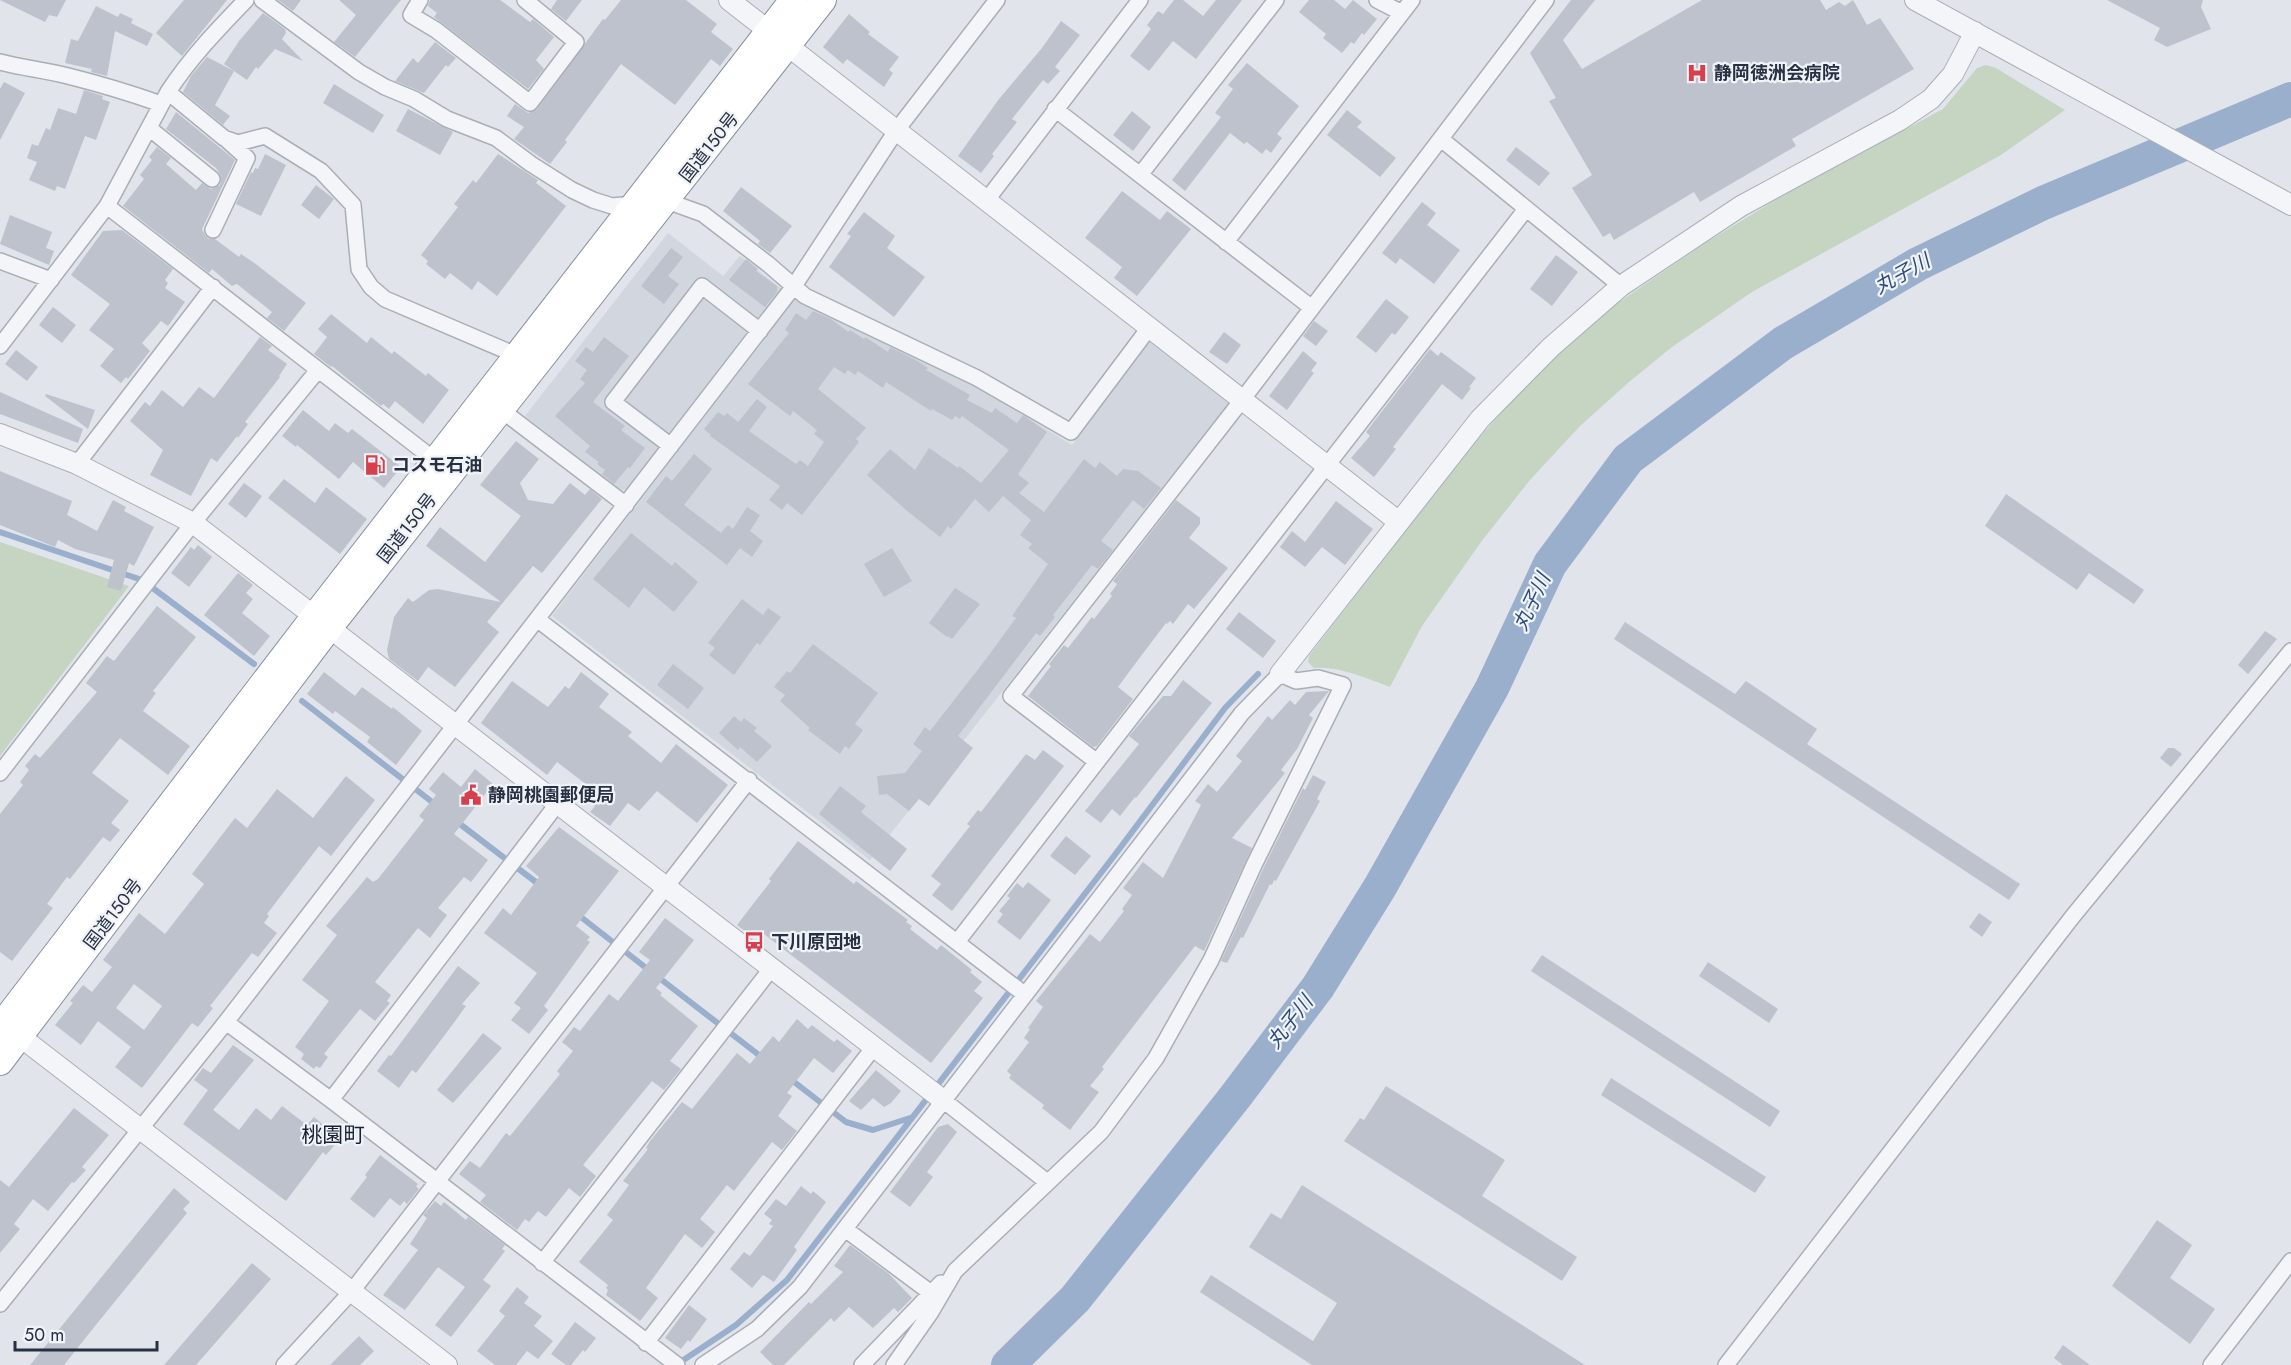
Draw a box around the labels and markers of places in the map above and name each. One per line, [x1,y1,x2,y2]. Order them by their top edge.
place label: 静岡徳洲会病院 [1714,60,1840,86]
hospital icon: 静岡徳洲会病院 [1685,61,1709,85]
place label: コスモ石油 [392,452,482,478]
fuel station icon: コスモ石油 [363,453,387,477]
place label: 静岡桃園郵便局 [488,782,614,808]
public building icon: 静岡桃園郵便局 [459,783,483,807]
place label: 下川原団地 [771,929,861,955]
bus stop icon: 下川原団地 [742,930,766,954]

